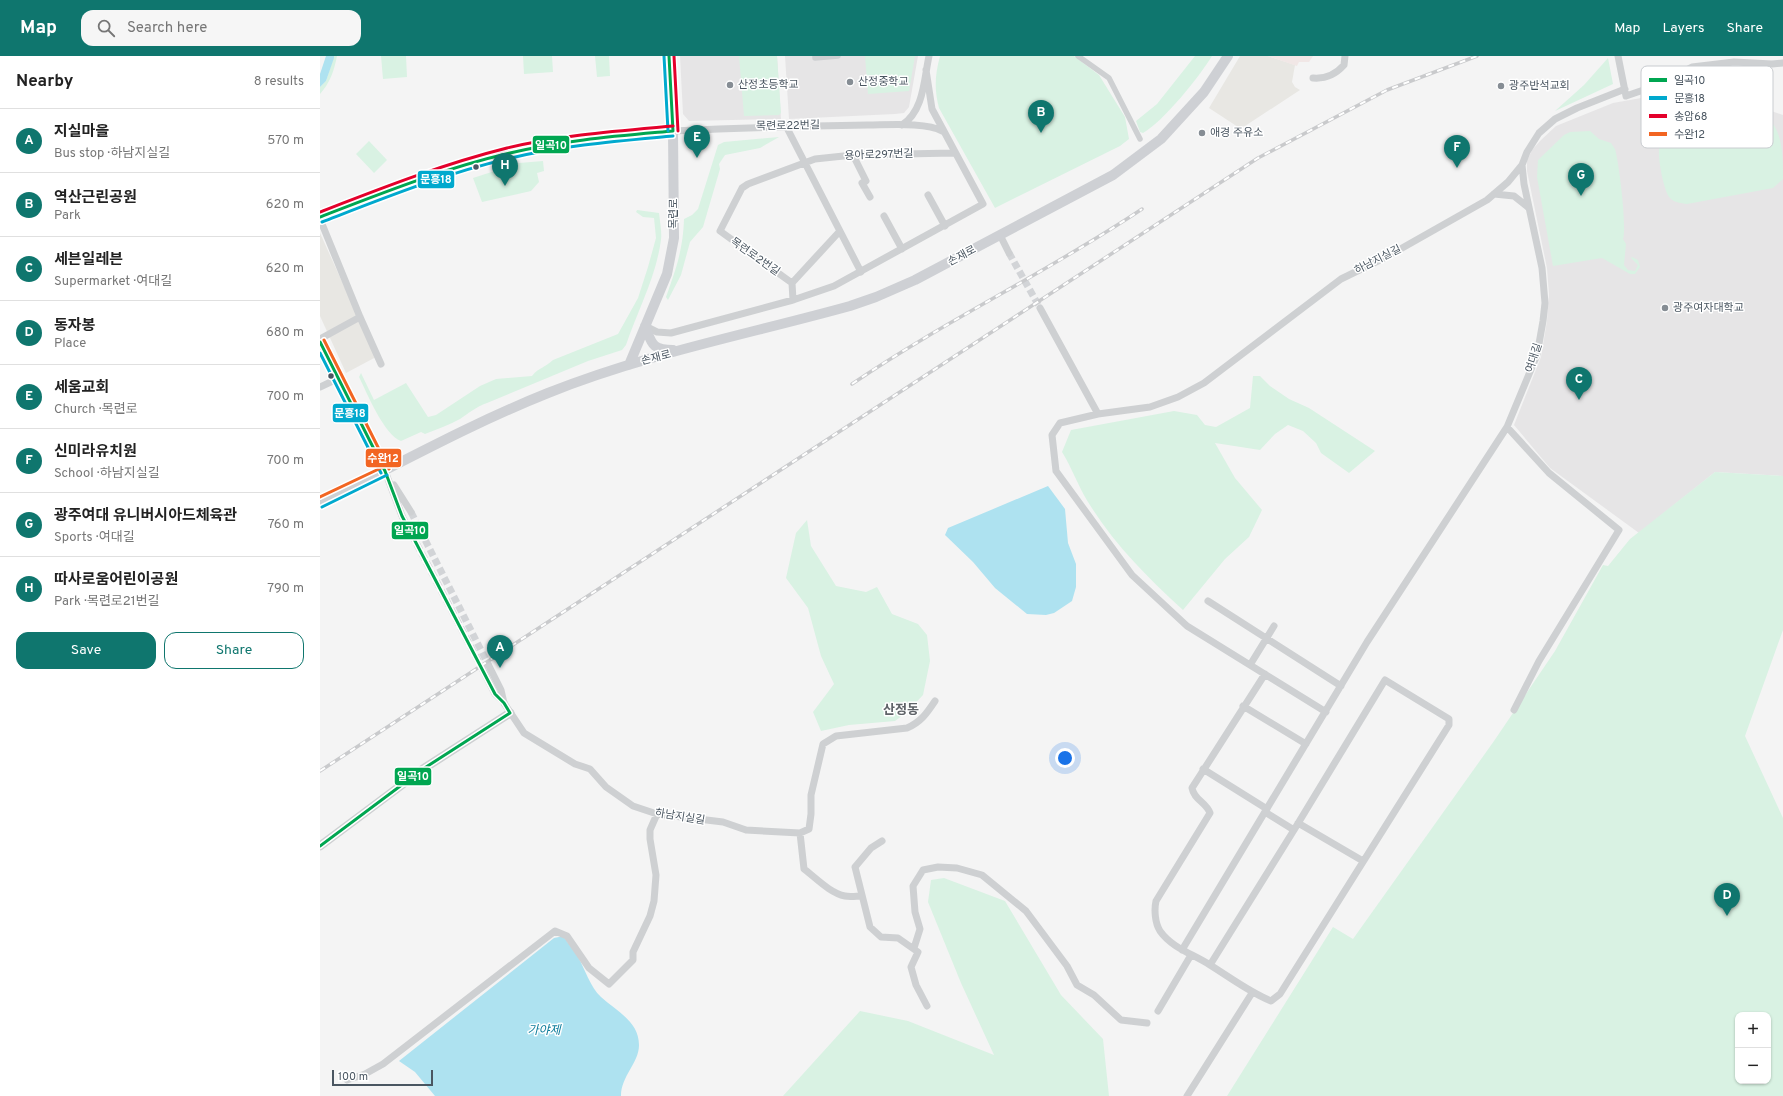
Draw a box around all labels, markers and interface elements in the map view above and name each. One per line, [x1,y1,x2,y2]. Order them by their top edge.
search box [81,10,361,46]
text: Map [20,16,57,40]
icon: search [95,17,117,39]
text: Search here [127,19,207,38]
text: Map [1614,20,1640,37]
text: Layers [1662,20,1704,37]
text: Share [1726,20,1763,37]
legend [1641,66,1773,148]
text: Nearby [16,71,73,93]
text: 8 results [254,74,304,90]
text: 일곡10 [1674,74,1705,88]
place label: 산정중학교 [858,75,909,89]
marker: 산정중학교 [845,77,855,87]
place label: 산정초등학교 [738,78,799,92]
place label: 광주반석교회 [1509,79,1570,93]
marker: 산정초등학교 [725,80,735,90]
marker: 광주반석교회 [1496,81,1506,91]
text: 문흥18 [1674,92,1705,106]
pin: B [1028,100,1054,133]
text: 송암68 [1674,110,1708,124]
street label: 목련로22번길 [756,118,820,134]
text: 지실마을 [54,123,109,142]
pin: E [684,125,710,158]
place label: 애경 주유소 [1210,126,1263,140]
marker: 애경 주유소 [1197,128,1207,138]
text: 수완12 [1674,128,1705,142]
text: A [24,133,34,149]
text: 570 m [267,133,304,149]
line badge: 일곡10 [532,135,570,154]
pin: F [1444,135,1470,168]
text: 일곡10 [535,139,567,153]
text: Bus stop · 하남지실길 [54,146,170,162]
street label: 용아로297번길 [844,147,914,163]
pin: H [492,153,518,186]
unlabelled marker [471,162,481,172]
pin: G [1568,163,1594,196]
line badge: 문흥18 [417,170,455,189]
text: 문흥18 [420,173,452,187]
text: 역산근린공원 [54,189,137,208]
text: B [25,197,33,213]
text: 620 m [266,197,304,213]
street label: 목련로 [667,199,681,229]
text: Park [54,208,81,224]
street label: 목련로2번길 [727,235,783,279]
street label: 하남지실길 [1352,242,1404,278]
street label: 손재로 [945,243,979,269]
text: 세븐일레븐 [54,251,123,270]
text: C [25,261,33,277]
text: 620 m [266,261,304,277]
text: Supermarket · 여대길 [54,274,172,290]
place label: 광주여자대학교 [1673,301,1744,315]
marker: 광주여자대학교 [1660,303,1670,313]
text: 동자봉 [54,317,95,336]
text: D [24,325,34,341]
text: 680 m [266,325,304,341]
text: Place [54,336,86,352]
street label: 여대길 [1523,341,1545,375]
street label: 손재로 [640,348,672,368]
pin: C [1566,367,1592,400]
unlabelled marker [326,371,336,381]
text: 세움교회 [54,379,109,398]
text: E [25,389,33,405]
text: 700 m [267,389,304,405]
text: Church · 목련로 [54,402,138,418]
line badge: 문흥18 [332,403,369,423]
text: 문흥18 [334,407,366,421]
text: 신미라유치원 [54,443,137,462]
line badge: 수완12 [365,448,402,468]
text: 수완12 [367,452,399,466]
text: F [25,453,33,469]
text: 700 m [267,453,304,469]
text: School · 하남지실길 [54,466,160,482]
text: 광주여대 유니버시아드체육관 [54,507,237,526]
text: G [25,517,33,533]
text: 760 m [268,517,304,533]
line badge: 일곡10 [391,521,429,540]
text: 일곡10 [394,524,426,538]
text: Sports · 여대길 [54,530,135,546]
text: 따사로움어린이공원 [54,571,178,590]
text: H [24,581,34,597]
text: 790 m [267,581,304,597]
text: Park · 목련로21번길 [54,594,160,610]
button: Save [16,632,156,669]
button: Share [164,632,304,669]
pin: A [487,635,513,668]
district label: 산정동 [883,703,919,719]
your location [1055,748,1075,768]
line badge: 일곡10 [394,767,432,786]
text: 일곡10 [397,770,429,784]
street label: 하남지실길 [654,806,706,828]
pin: D [1714,883,1740,916]
map controls [1735,1012,1771,1084]
button: + [1735,1012,1771,1048]
water label: 가야제 [527,1023,563,1039]
button: − [1735,1048,1771,1084]
scale bar [332,1068,433,1087]
text: 100 m [338,1070,368,1084]

